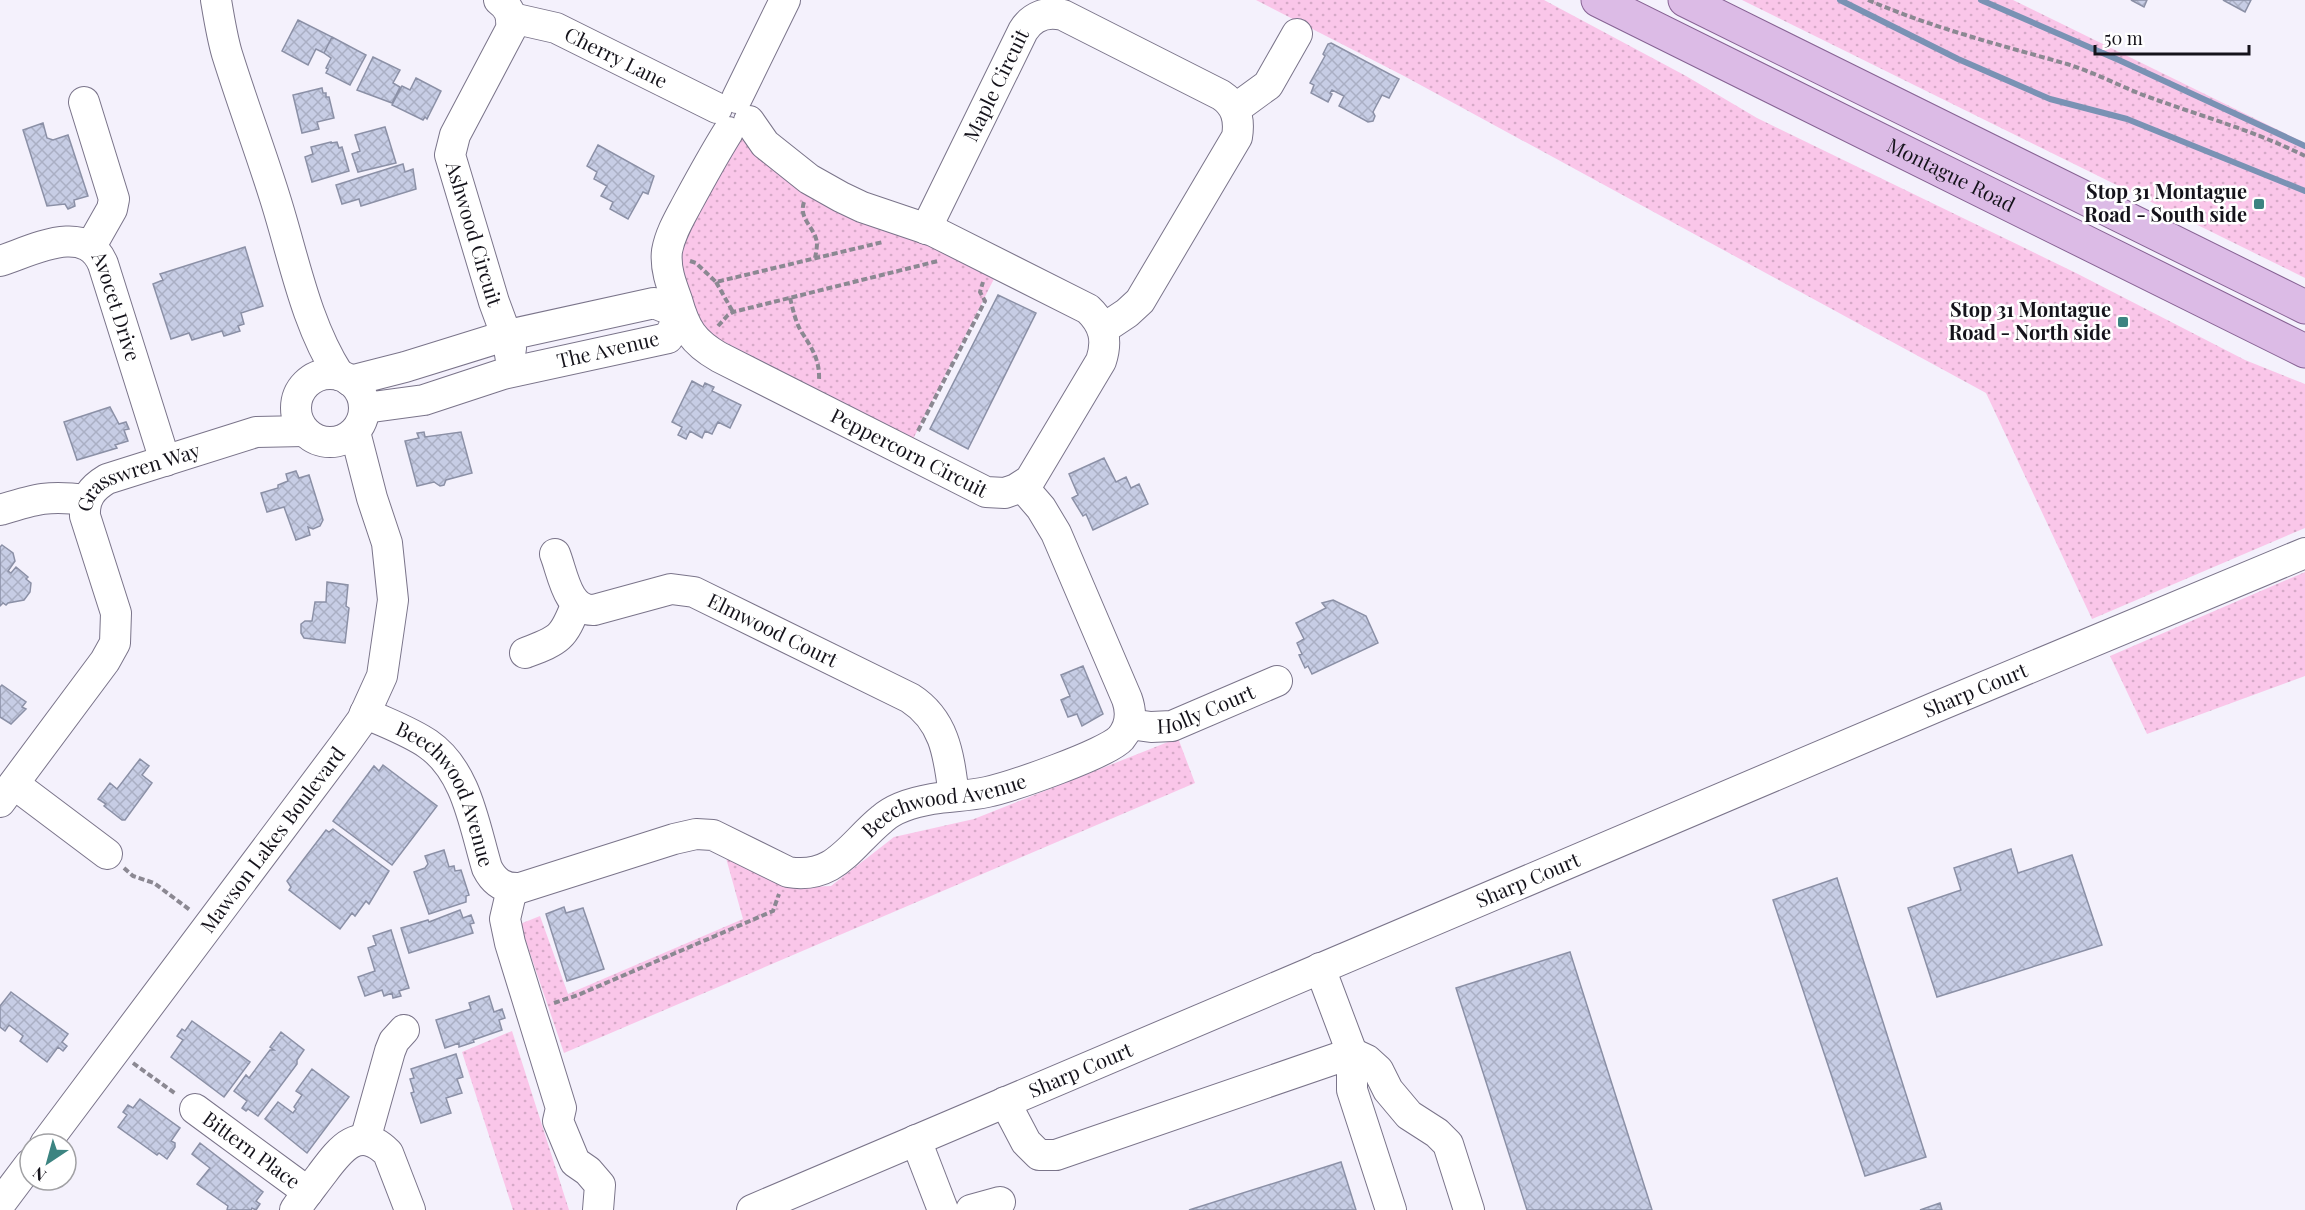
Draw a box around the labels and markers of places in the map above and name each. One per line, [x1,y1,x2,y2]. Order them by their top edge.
place label: Stop 31 Montague Road - South side [2084,177,2247,227]
marker: Stop 31 Montague Road - South side [2252,197,2266,211]
place label: Stop 31 Montague Road - North side [1948,295,2111,345]
marker: Stop 31 Montague Road - North side [2116,315,2130,329]

